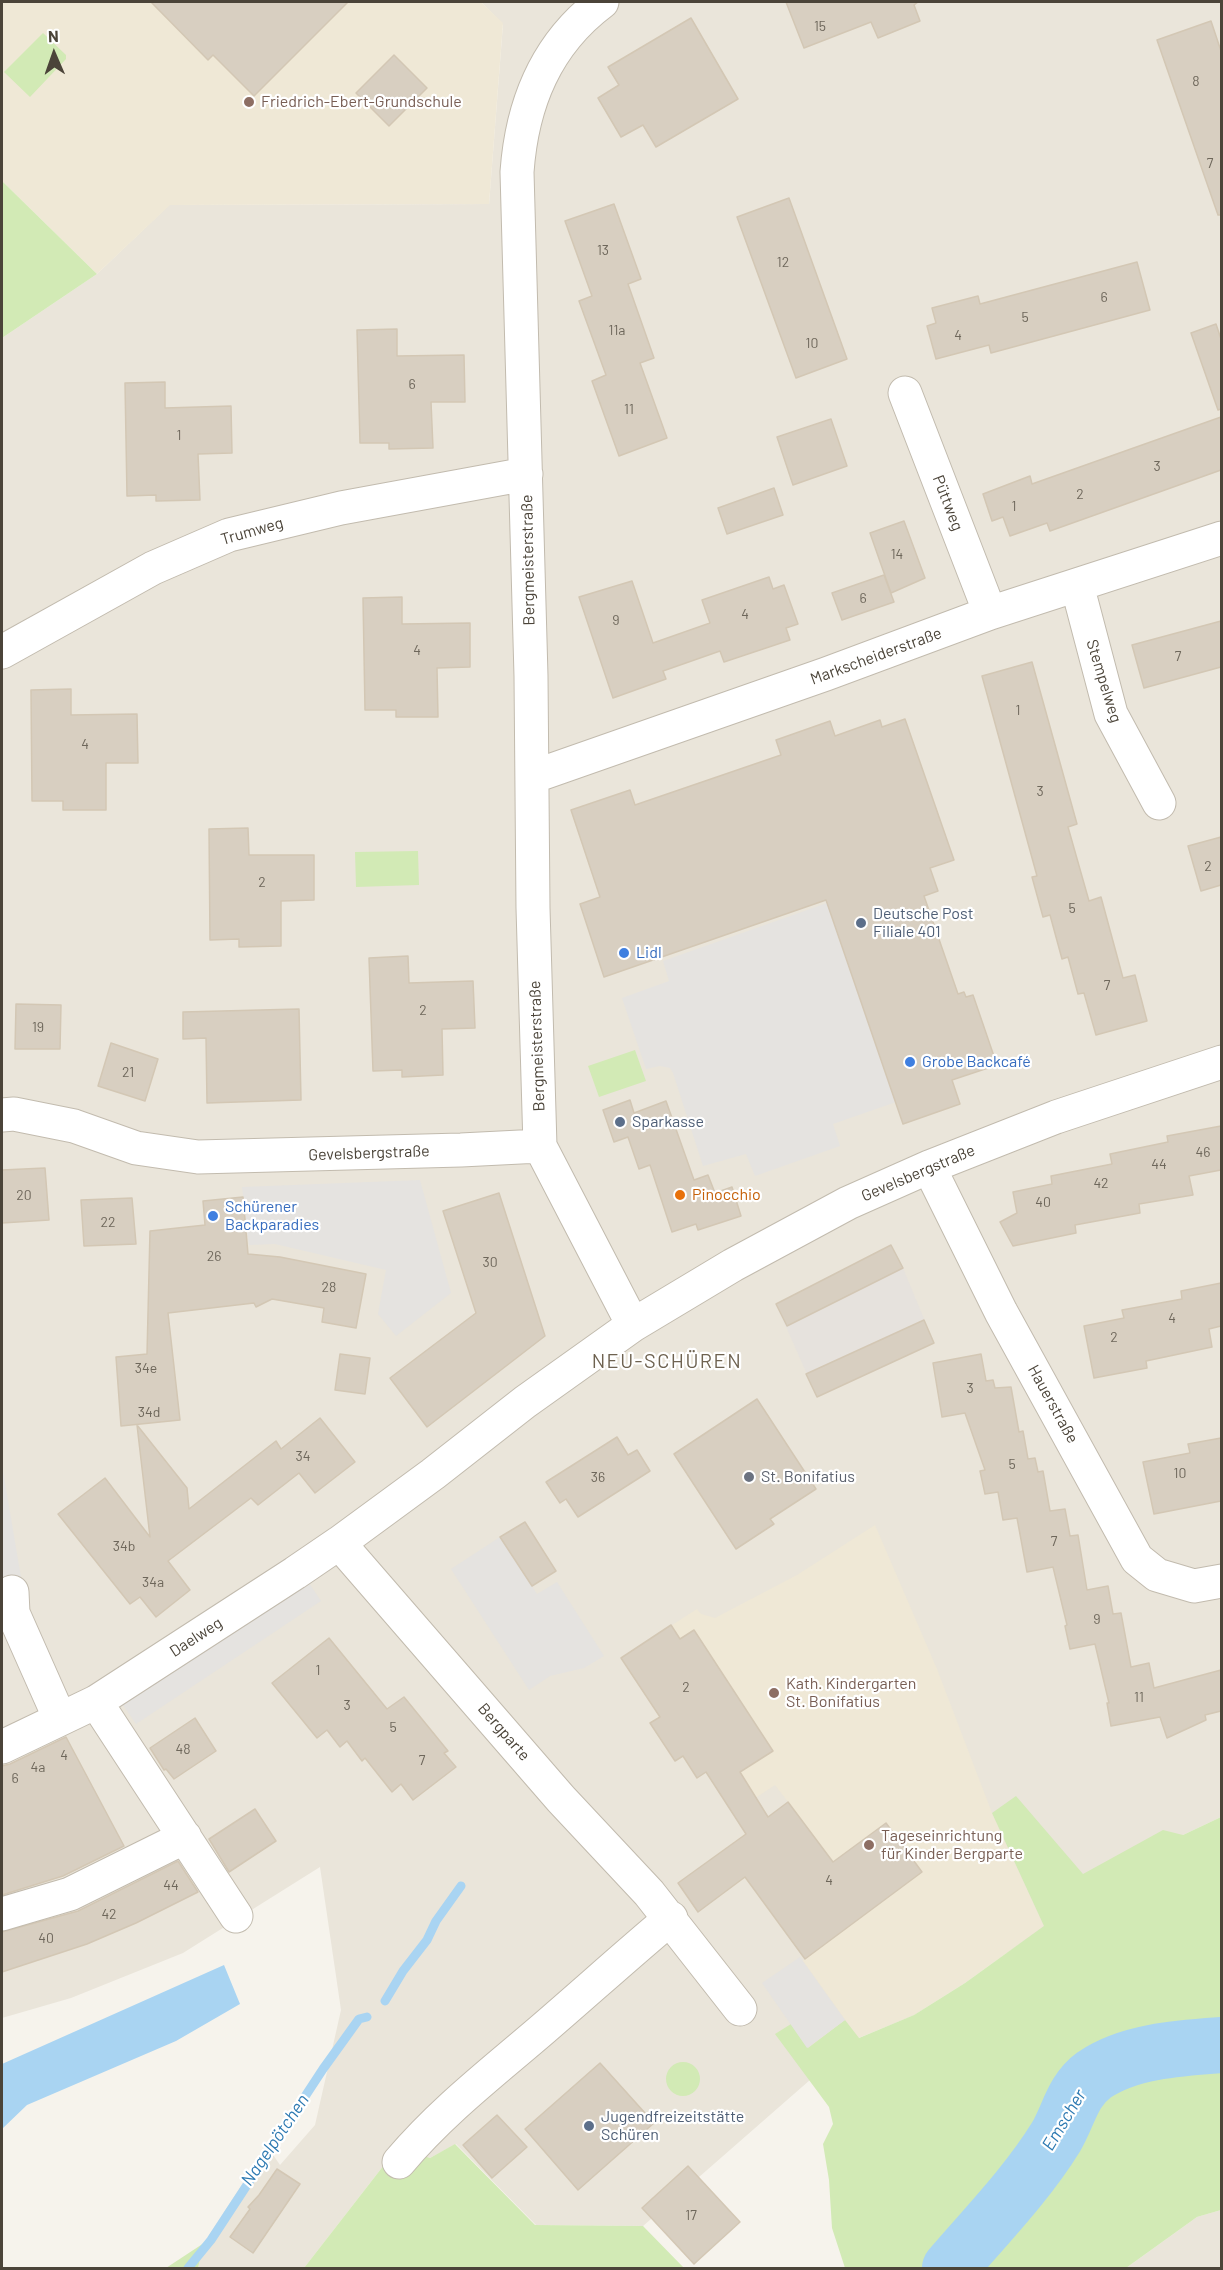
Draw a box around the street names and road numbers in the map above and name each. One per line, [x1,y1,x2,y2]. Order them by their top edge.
street label: Püttweg [929,472,967,534]
street label: Bergmeisterstraße [517,494,539,626]
street label: Trumweg [219,513,285,549]
street label: Markscheiderstraße [808,623,944,689]
street label: Stempelweg [1082,637,1126,725]
street label: Bergmeisterstraße [525,980,549,1112]
street label: Gevelsbergstraße [858,1140,978,1206]
street label: Gevelsbergstraße [308,1141,430,1165]
street label: Hauerstraße [1024,1362,1082,1446]
street label: Daelweg [166,1613,226,1661]
street label: Bergparte [474,1699,534,1765]

